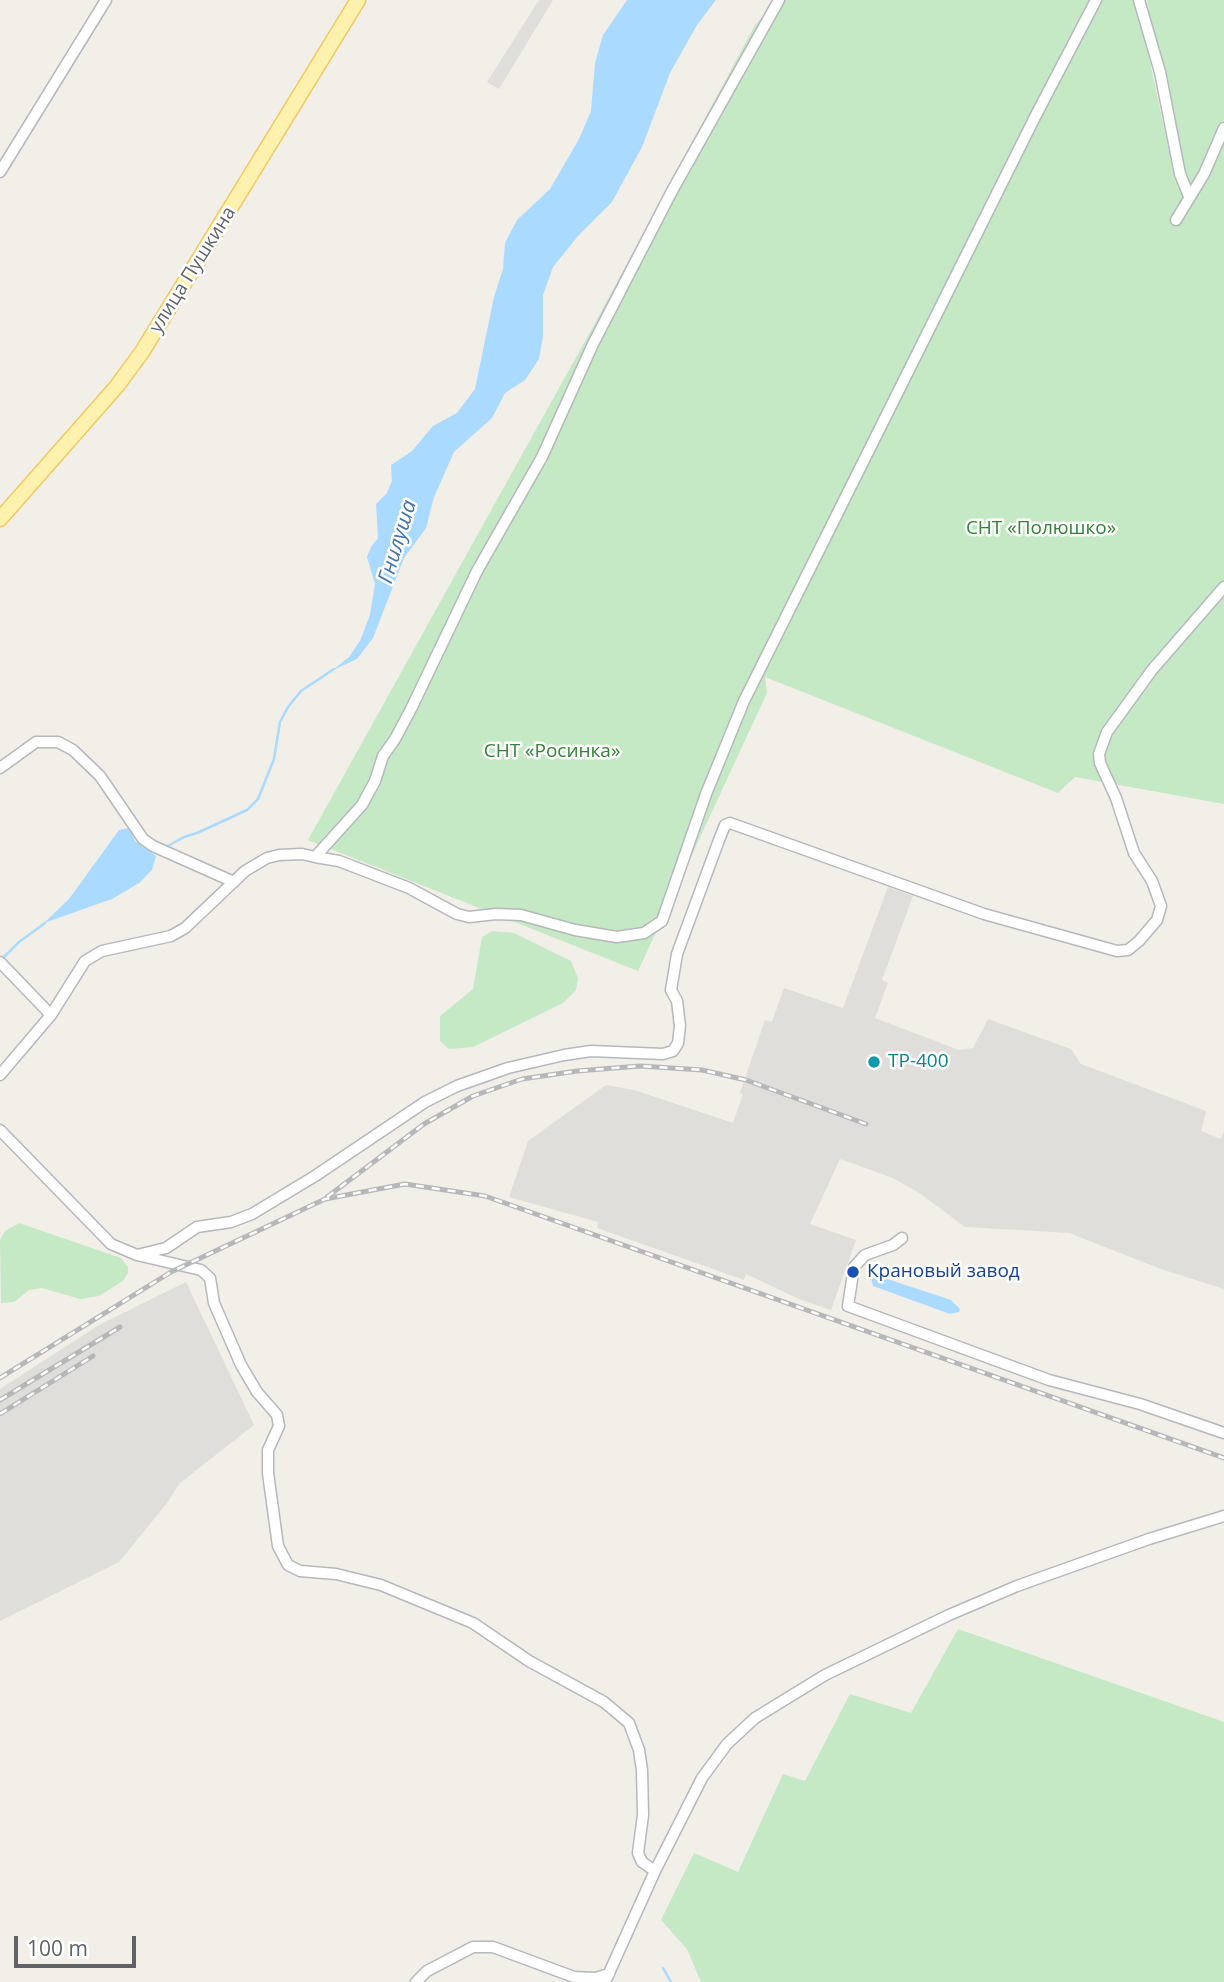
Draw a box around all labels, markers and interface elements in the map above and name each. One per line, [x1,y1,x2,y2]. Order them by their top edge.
street label: улица Пушкина [145,203,241,337]
water label: Гнилуша [373,497,423,587]
park label: СНТ «Полюшко» [966,518,1116,540]
park label: СНТ «Росинка» [484,741,620,763]
place label: ТР-400 [888,1051,949,1073]
marker: ТР-400 [866,1054,882,1070]
place label: Крановый завод [867,1261,1020,1283]
marker: Крановый завод [845,1264,861,1280]
scale bar [18,1923,140,1967]
text: 100 m [27,1934,88,1962]

